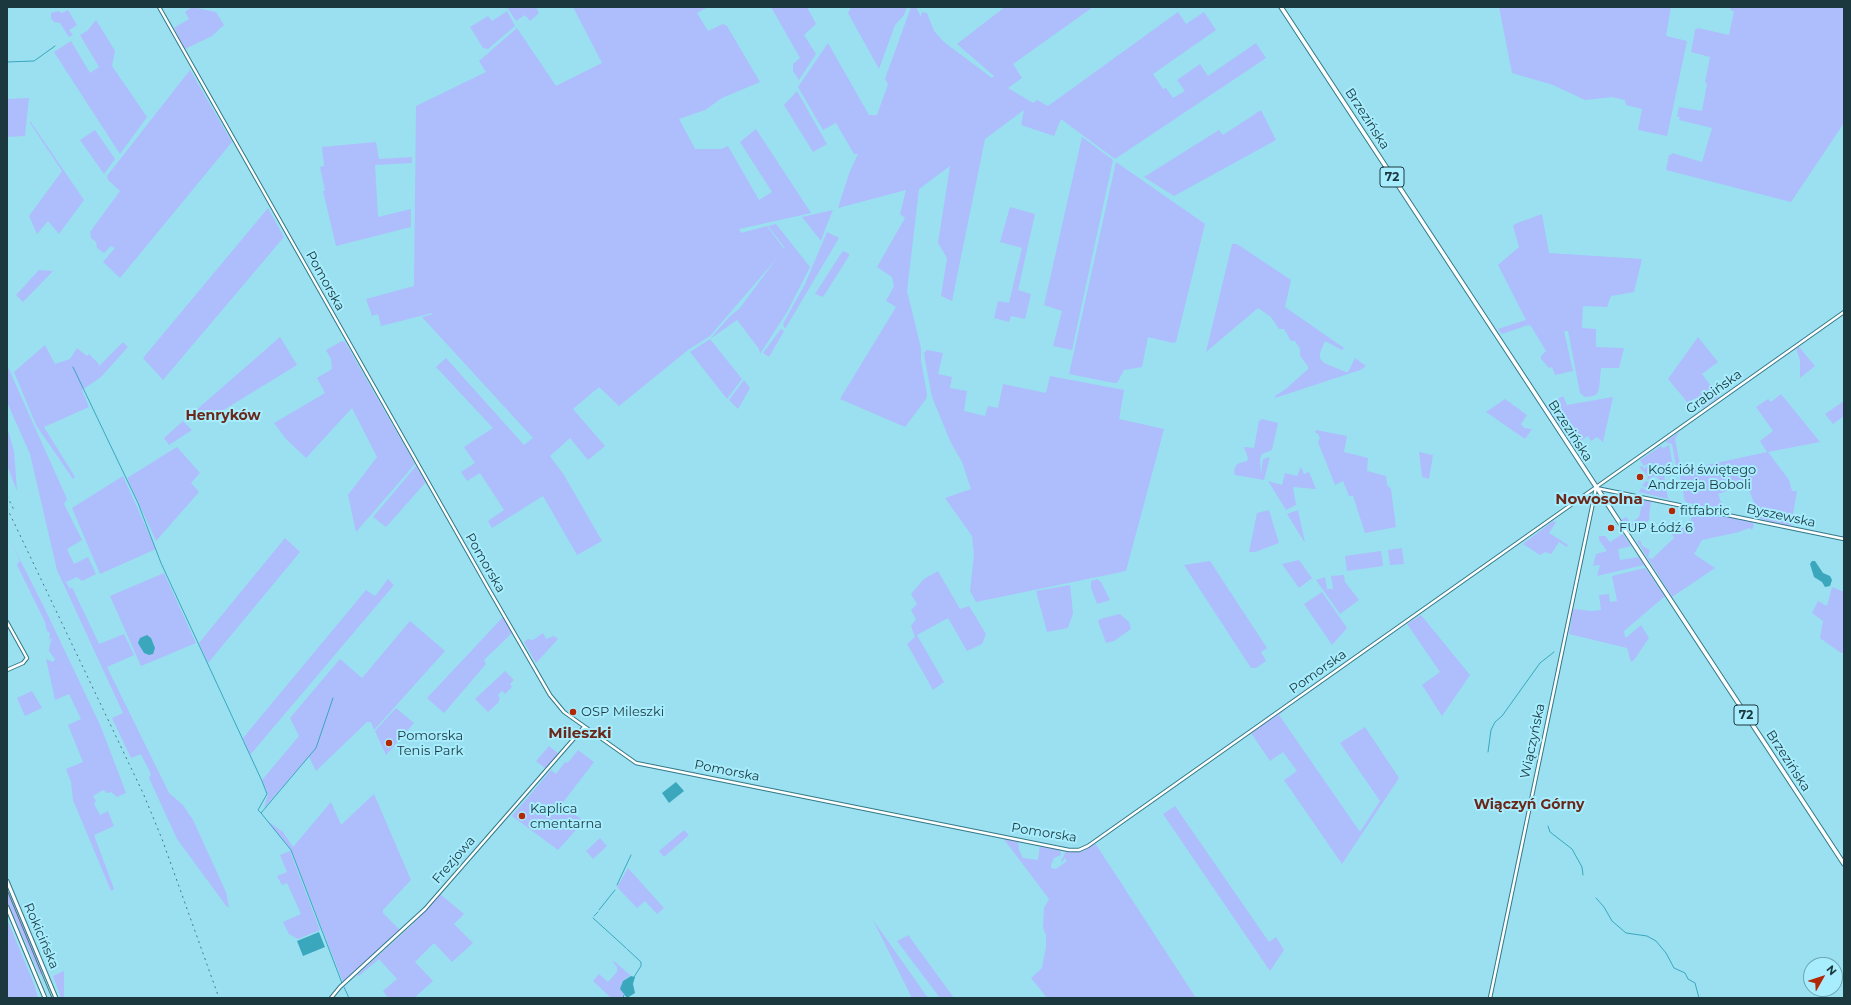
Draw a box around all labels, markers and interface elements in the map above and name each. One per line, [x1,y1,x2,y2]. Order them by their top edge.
street label: Brzezińska [1341,85,1393,153]
road number: 72 [1380,167,1404,187]
street label: Pomorska [302,248,348,314]
street label: Grabińska [1683,367,1745,417]
street label: Brzezińska [1544,397,1596,465]
district label: Henryków [185,408,261,424]
place label: Kościół świętego Andrzeja Boboli [1648,462,1756,493]
marker: Kościół świętego Andrzeja Boboli [1635,472,1645,482]
district label: Nowosolna [1555,491,1643,509]
street label: Byszewska [1745,501,1817,531]
place label: fitfabric [1680,503,1730,519]
marker: fitfabric [1667,506,1677,516]
place label: FUP Łódź 6 [1619,520,1693,536]
marker: FUP Łódź 6 [1606,523,1616,533]
street label: Pomorska [462,530,508,596]
street label: Pomorska [1286,647,1350,697]
street label: Wiączyńska [1517,702,1549,780]
place label: OSP Mileszki [581,704,664,720]
road number: 72 [1734,705,1758,725]
marker: OSP Mileszki [568,707,578,717]
district label: Mileszki [548,725,612,743]
street label: Brzezińska [1762,727,1814,795]
place label: Pomorska Tenis Park [397,728,463,759]
marker: Pomorska Tenis Park [384,738,394,748]
street label: Pomorska [693,757,761,785]
district label: Wiączyń Górny [1474,797,1584,813]
place label: Kaplica cmentarna [530,801,602,832]
marker: Kaplica cmentarna [517,811,527,821]
street label: Pomorska [1010,820,1078,846]
street label: Frezjowa [429,833,479,887]
street label: Rokicińska [20,901,62,971]
north arrow [1803,957,1843,997]
text: N [1823,962,1840,978]

